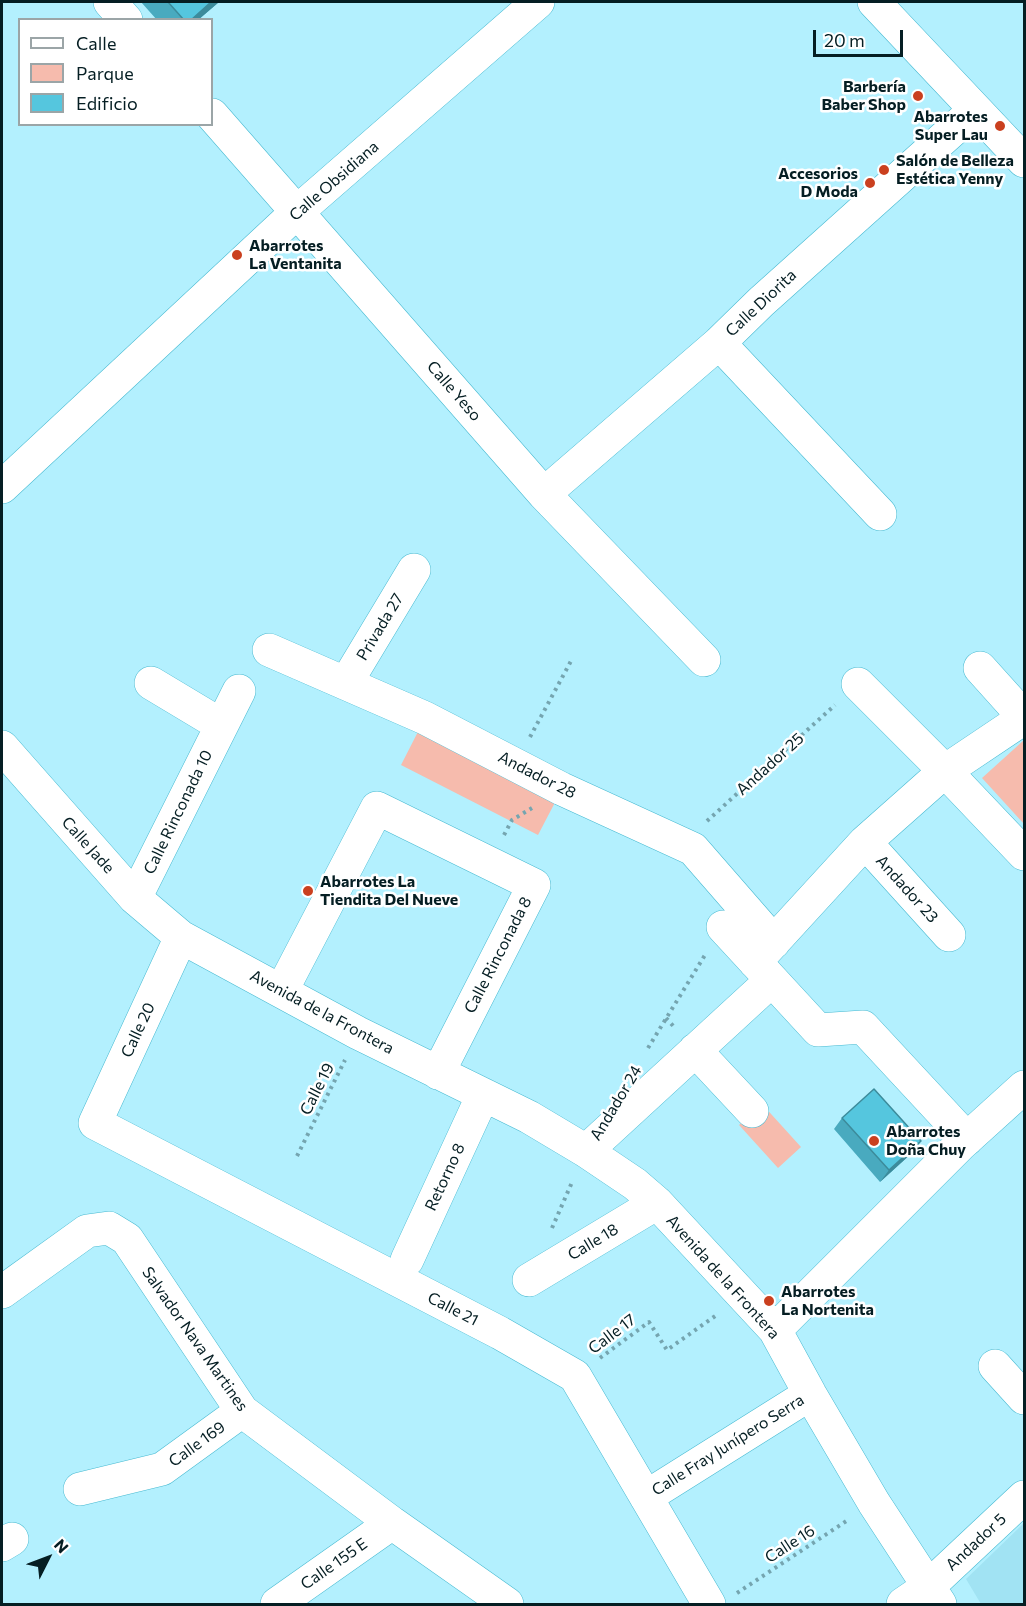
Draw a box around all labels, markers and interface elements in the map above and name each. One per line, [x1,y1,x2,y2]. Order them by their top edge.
legend [18,18,213,126]
scale bar [816,18,906,56]
text: 20 m [824,29,865,51]
text: Calle [76,32,116,54]
text: Parque [76,62,134,84]
place label: Barbería Baber Shop [822,77,906,115]
marker: Barbería Baber Shop [911,89,925,103]
text: Edificio [76,92,138,114]
place label: Abarrotes Super Lau [914,107,988,145]
marker: Abarrotes Super Lau [993,119,1007,133]
street label: Calle Obsidiana [285,137,383,225]
place label: Salón de Belleza Estética Yenny [896,151,1014,189]
marker: Salón de Belleza Estética Yenny [877,163,891,177]
place label: Accesorios D Moda [778,164,858,202]
marker: Accesorios D Moda [863,176,877,190]
place label: Abarrotes La Ventanita [249,236,342,274]
marker: Abarrotes La Ventanita [230,248,244,262]
street label: Calle Diorita [722,265,800,341]
street label: Calle Yeso [423,357,485,425]
street label: Privada 27 [352,590,408,664]
street label: Andador 25 [732,729,808,799]
street label: Calle Rinconada 10 [140,747,216,877]
street label: Andador 28 [495,747,579,803]
street label: Calle Jade [58,813,118,877]
street label: Andador 23 [872,851,942,927]
place label: Abarrotes La Tiendita Del Nueve [320,872,458,910]
marker: Abarrotes La Tiendita Del Nueve [301,884,315,898]
street label: Calle Rinconada 8 [460,893,536,1017]
street label: Avenida de la Frontera [247,966,397,1058]
street label: Calle 20 [117,1000,159,1060]
street label: Calle 19 [296,1060,338,1118]
street label: Andador 24 [586,1062,646,1144]
place label: Abarrotes Doña Chuy [886,1122,966,1160]
marker: Abarrotes Doña Chuy [867,1134,881,1148]
street label: Retorno 8 [421,1140,469,1214]
street label: Avenida de la Frontera [662,1211,784,1343]
street label: Calle 18 [564,1219,622,1265]
street label: Salvador Nava Martines [138,1263,252,1415]
place label: Abarrotes La Nortenita [781,1282,874,1320]
street label: Calle 21 [424,1288,482,1330]
marker: Abarrotes La Nortenita [762,1294,776,1308]
street label: Calle 17 [585,1310,639,1358]
street label: Calle Fray Junípero Serra [648,1390,808,1500]
street label: Calle 169 [165,1417,229,1471]
street label: Andador 5 [942,1509,1010,1575]
street label: Calle 16 [761,1521,819,1567]
north arrow [18,1528,78,1588]
street label: Calle 155 E [297,1534,371,1594]
text: N [51,1535,73,1556]

